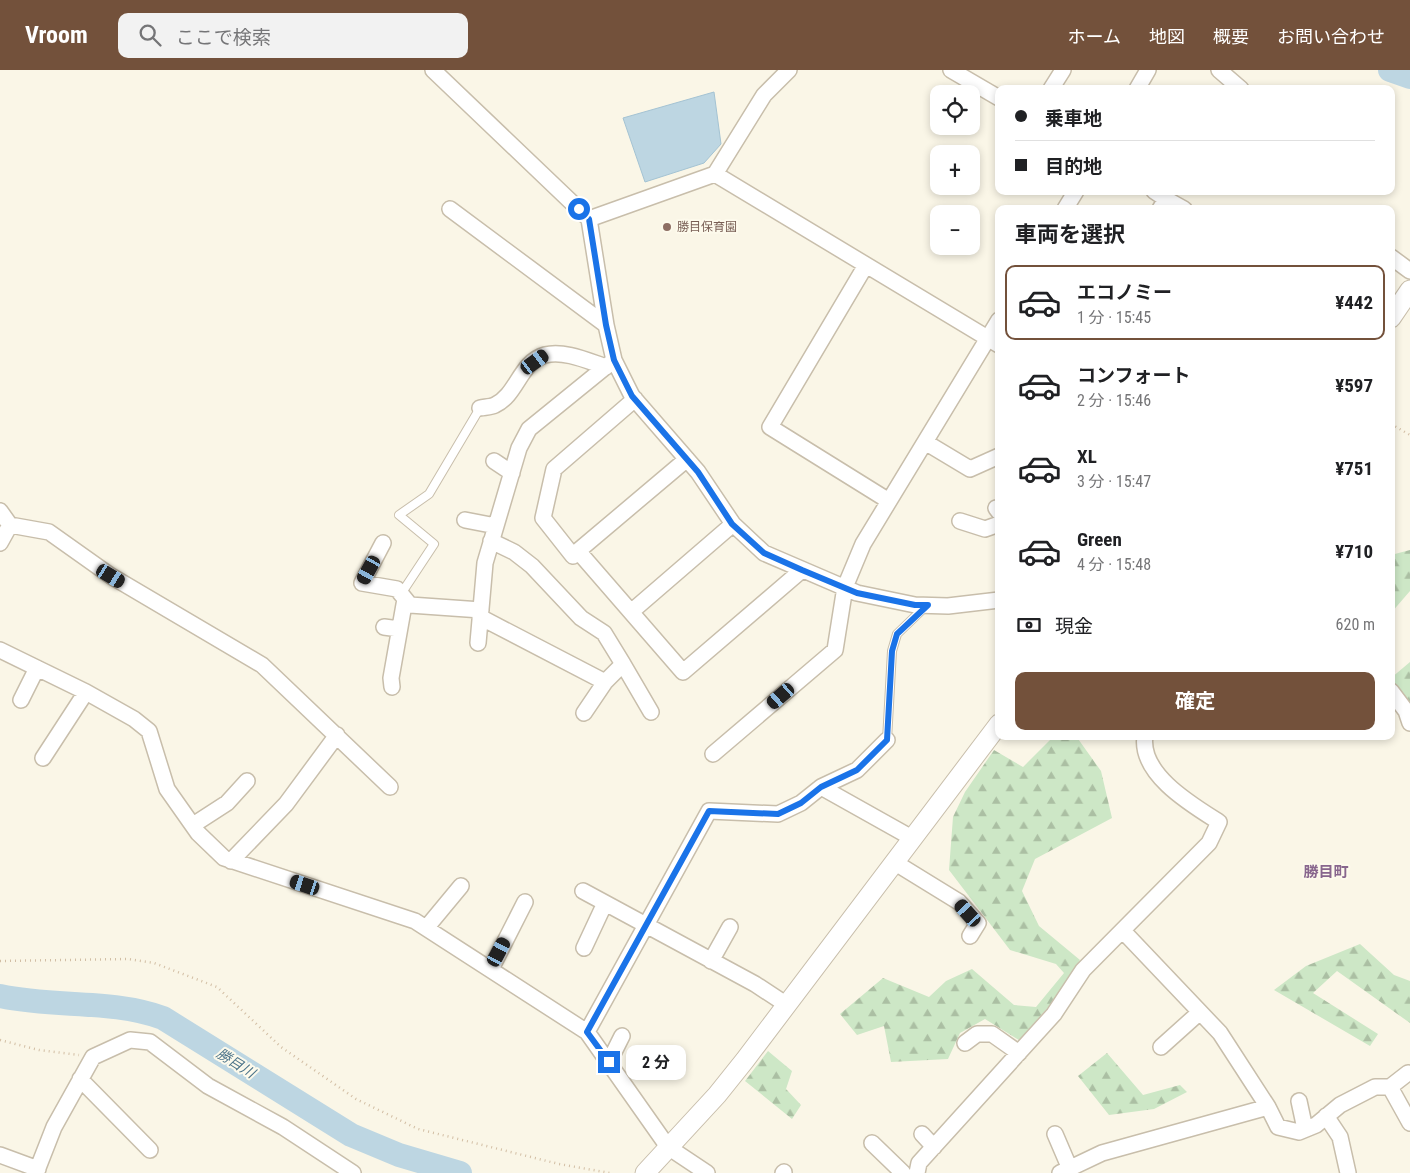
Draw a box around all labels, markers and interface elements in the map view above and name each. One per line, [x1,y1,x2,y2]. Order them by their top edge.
search box [118,13,468,58]
text: Vroom [25,21,88,49]
icon: search [136,21,164,49]
text: ここで検索 [176,26,271,49]
text: ホーム [1068,26,1121,47]
text: 地図 [1149,26,1185,47]
text: 概要 [1213,26,1249,47]
text: お問い合わせ [1277,26,1385,47]
map controls [930,85,980,255]
button: locate [930,85,980,135]
text: 乗車地 [1045,107,1102,130]
button: + [930,145,980,195]
text: 目的地 [1045,155,1102,178]
route start [568,198,590,220]
button: − [930,205,980,255]
place label: 勝目保育園 [677,220,737,234]
marker: 勝目保育園 [661,221,673,233]
text: 車両を選択 [1015,222,1125,247]
icon: car [1017,280,1062,325]
text: エコノミー [1077,281,1172,304]
text: ¥442 [1335,291,1373,314]
text: 1 分 · 15:45 [1077,308,1151,327]
car [518,347,551,377]
icon: car [1017,363,1062,408]
text: コンフォート [1077,364,1190,387]
text: ¥597 [1335,374,1373,397]
text: 2 分 · 15:46 [1077,391,1151,410]
text: XL [1077,445,1097,468]
icon: car [1017,446,1062,491]
text: ¥751 [1335,457,1373,480]
text: 3 分 · 15:47 [1077,472,1151,491]
text: Green [1077,528,1122,551]
icon: car [1017,529,1062,574]
text: ¥710 [1335,540,1373,563]
car [355,553,382,587]
text: 4 分 · 15:48 [1077,555,1151,574]
car [94,562,127,590]
icon: cash [1015,611,1043,639]
text: 現金 [1055,615,1093,638]
text: 620 m [1336,615,1375,634]
button: 確定 [1015,672,1375,730]
car [764,680,797,712]
district label: 勝目町 [1303,863,1349,881]
car [288,873,321,897]
car [952,897,983,929]
car [485,935,512,969]
callout: 2 分 [626,1044,686,1080]
water label: 勝目川 [214,1045,260,1082]
route end [598,1051,620,1073]
text: 2 分 [642,1053,670,1072]

